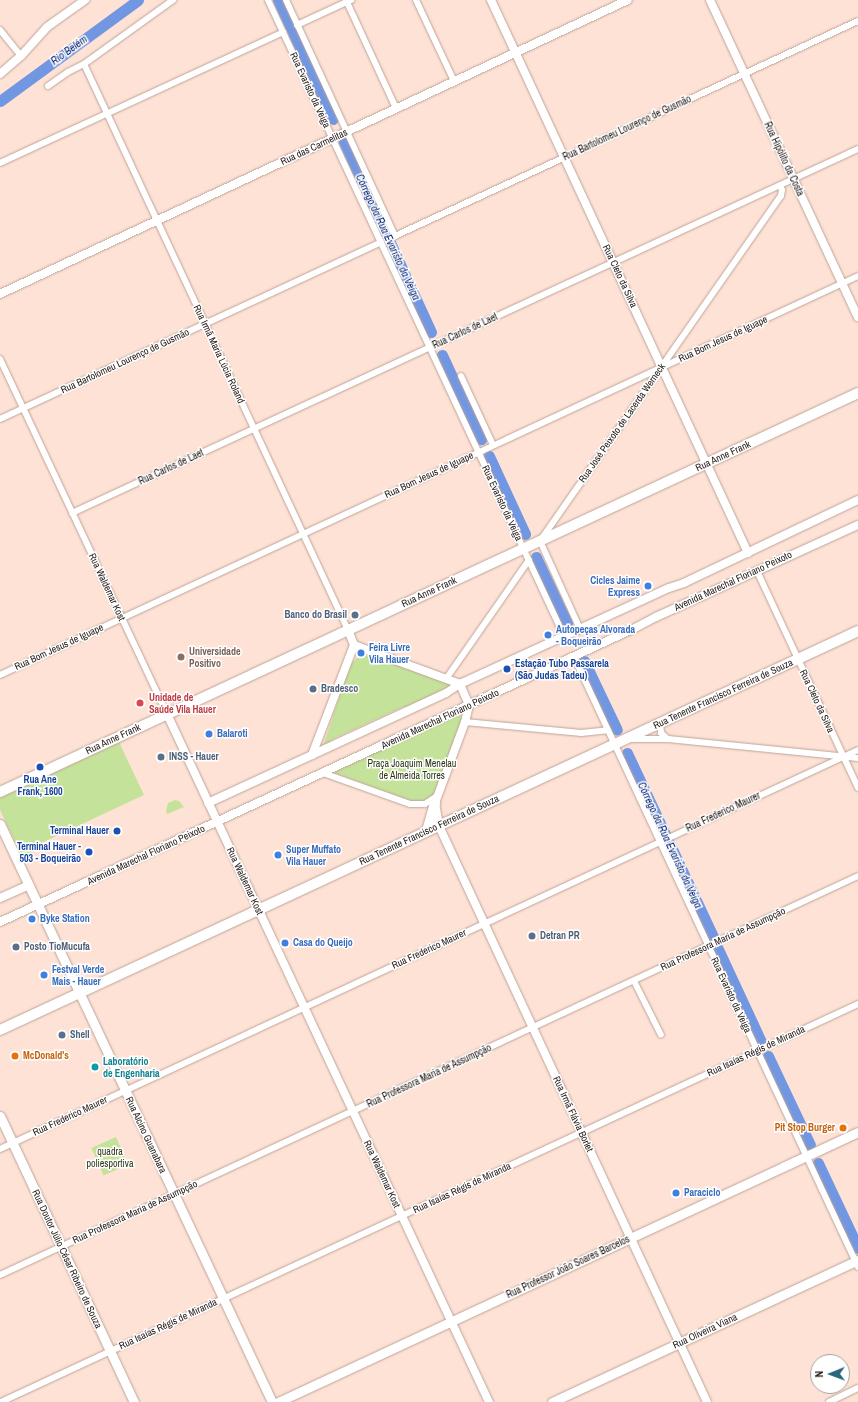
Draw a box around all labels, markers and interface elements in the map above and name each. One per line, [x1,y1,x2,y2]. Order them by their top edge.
water label: Rio Belém [48,32,90,68]
street label: Rua Evaristo da Veiga [287,50,333,130]
street label: Rua Bartolomeu Lourenço de Gusmão [561,93,693,163]
street label: Rua Hipólito da Costa [762,120,806,198]
street label: Rua das Carmelitas [279,126,349,168]
water label: Córrego da Rua Evaristo da Veiga [353,172,423,302]
street label: Rua Cleto da Silva [600,242,640,310]
street label: Rua Irmã Maria Lúcia Roland [191,303,247,405]
street label: Rua Carlos de Laet [430,311,500,351]
street label: Rua Bom Jesus de Iguape [677,313,769,365]
street label: Rua Bartolomeu Lourenço de Gusmão [59,326,191,396]
street label: Rua José Peixoto de Lacerda Werneck [576,361,668,485]
street label: Rua Anne Frank [693,438,753,474]
street label: Rua Carlos de Laet [136,447,206,487]
street label: Rua Bom Jesus de Iguape [383,449,475,501]
street label: Rua Evaristo da Veiga [479,463,525,543]
street label: Avenida Marechal Floriano Peixoto [672,548,794,614]
street label: Rua Waldemar Kost [86,551,128,623]
street label: Rua Anne Frank [399,574,459,610]
place label: Cicles Jaime Express [590,574,640,598]
marker: Cicles Jaime Express [643,581,653,591]
place label: Banco do Brasil [285,609,347,621]
marker: Banco do Brasil [350,610,360,620]
street label: Rua Bom Jesus de Iguape [13,621,105,673]
place label: Autopeças Alvorada - Boqueirão [556,623,635,646]
marker: Autopeças Alvorada - Boqueirão [543,630,553,640]
place label: Feira Livre Vila Hauer [369,641,410,664]
place label: Universidade Positivo [189,645,240,668]
marker: Feira Livre Vila Hauer [356,648,366,658]
marker: Universidade Positivo [176,652,186,662]
street label: Rua Tenente Francisco Ferreira de Souza [651,656,795,732]
place label: Estação Tubo Passarela (São Judas Tadeu) [515,657,609,680]
marker: Estação Tubo Passarela (São Judas Tadeu) [502,664,512,674]
street label: Rua Cleto da Silva [797,667,837,735]
place label: Bradesco [321,683,358,695]
marker: Bradesco [308,684,318,694]
street label: Avenida Marechal Floriano Peixoto [379,686,501,752]
place label: Unidade de Saúde Vila Hauer [149,691,216,714]
marker: Unidade de Saúde Vila Hauer [134,697,146,709]
street label: Rua Anne Frank [83,721,143,757]
place label: Balaroti [217,728,248,740]
marker: Balaroti [204,729,214,739]
place label: INSS - Hauer [169,751,219,763]
marker: INSS - Hauer [156,752,166,762]
park label: Praça Joaquim Menelau de Almeida Torres [368,757,456,780]
marker: Rua Ane Frank, 1600 [35,762,45,772]
place label: Rua Ane Frank, 1600 [17,773,63,796]
water label: Córrego da Rua Evaristo da Veiga [635,780,705,910]
street label: Rua Frederico Maurer [684,790,762,834]
street label: Rua Tenente Francisco Ferreira de Souza [357,792,501,868]
street label: Avenida Marechal Floriano Peixoto [85,822,207,888]
place label: Terminal Hauer [50,825,109,837]
marker: Terminal Hauer [112,826,122,836]
place label: Terminal Hauer - 503 - Boqueirão [17,840,81,864]
place label: Super Muffato Vila Hauer [286,843,341,866]
street label: Rua Waldemar Kost [224,845,266,917]
marker: Terminal Hauer - 503 - Boqueirão [84,847,94,857]
marker: Super Muffato Vila Hauer [273,850,283,860]
street label: Rua Professora Maria de Assumpção [659,905,787,973]
place label: Byke Station [40,913,90,925]
marker: Byke Station [27,914,37,924]
street label: Rua Frederico Maurer [390,927,468,971]
place label: Detran PR [540,930,580,942]
marker: Detran PR [527,931,537,941]
place label: Casa do Queijo [293,937,353,949]
marker: Casa do Queijo [280,938,290,948]
place label: Posto TioMucufa [24,941,90,953]
marker: Posto TioMucufa [11,942,21,952]
street label: Rua Evaristo da Veiga [708,955,754,1035]
place label: Festval Verde Mais - Hauer [52,963,104,986]
marker: Festval Verde Mais - Hauer [39,970,49,980]
street label: Rua Isaías Régis de Miranda [705,1023,807,1079]
place label: Shell [70,1029,90,1041]
marker: Shell [57,1030,67,1040]
street label: Rua Professora Maria de Assumpção [365,1042,493,1110]
place label: McDonald's [23,1050,69,1062]
marker: McDonald's [10,1051,20,1061]
place label: Laboratório de Engenharia [103,1055,160,1078]
marker: Laboratório de Engenharia [90,1062,100,1072]
street label: Rua Irmã Flávia Borlet [550,1074,596,1154]
street label: Rua Frederico Maurer [31,1094,109,1138]
street label: Rua Alcino Guanabara [123,1095,169,1175]
place label: Pit Stop Burger [775,1122,835,1134]
marker: Pit Stop Burger [838,1123,848,1133]
street label: Rua Waldemar Kost [361,1138,403,1210]
park label: quadra poliesportiva [87,1145,133,1168]
street label: Rua Isaías Régis de Miranda [411,1160,513,1216]
street label: Rua Professora Maria de Assumpção [71,1178,199,1246]
place label: Paraciclo [684,1187,720,1199]
street label: Rua Doutor Júlio César Ribeiro de Souza [29,1188,105,1330]
marker: Paraciclo [671,1188,681,1198]
street label: Rua Professor João Soares Barcelos [504,1233,632,1301]
street label: Rua Isaías Régis de Miranda [117,1296,219,1352]
street label: Rua Oliveira Viana [671,1311,739,1351]
north arrow [810,1354,850,1394]
text: N [812,1371,826,1378]

